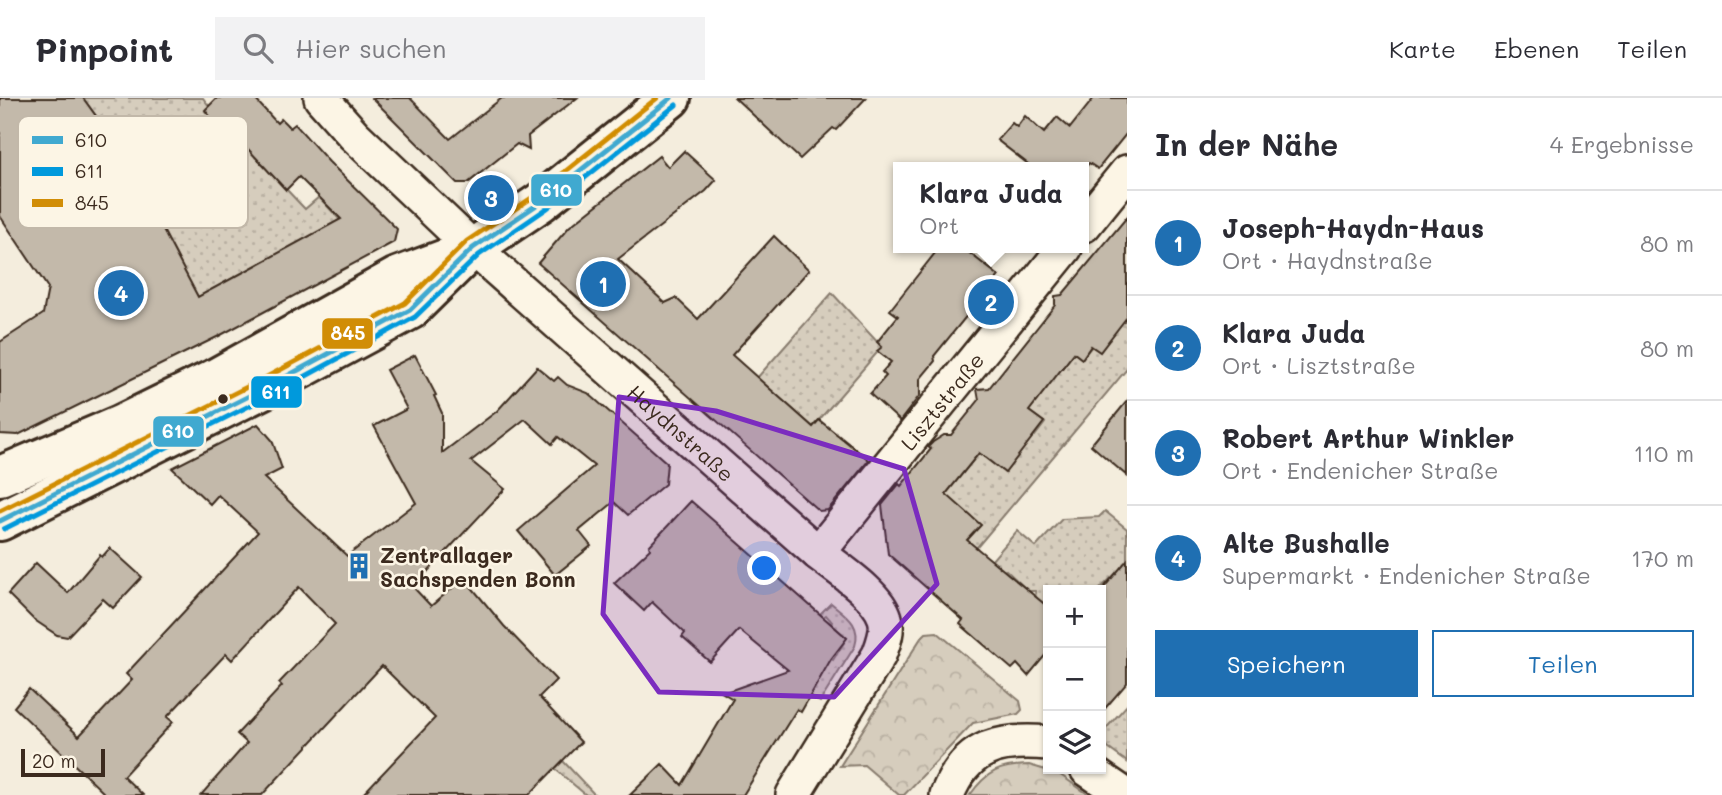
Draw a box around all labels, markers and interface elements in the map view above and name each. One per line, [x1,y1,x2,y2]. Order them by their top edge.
search box [215,17,705,80]
text: Pinpoint [35,27,173,70]
icon: search [239,29,277,67]
text: Hier suchen [295,31,447,65]
text: Karte [1389,33,1456,64]
text: Ebenen [1494,33,1579,64]
text: Teilen [1617,33,1687,64]
legend [18,116,248,228]
text: In der Nähe [1155,124,1338,164]
text: 610 [75,127,107,152]
text: 4 Ergebnisse [1550,129,1694,159]
text: 611 [75,158,103,183]
popup [893,162,1089,253]
pin: 3 [468,172,514,224]
line badge: 610 [530,173,583,207]
text: Klara Juda [919,176,1063,210]
text: 610 [540,177,572,202]
text: 845 [75,190,109,215]
text: Ort [919,210,959,240]
text: Joseph-Haydn-Haus [1222,211,1484,245]
text: 1 [1173,228,1183,258]
text: 80 m [1640,228,1694,258]
text: Ort · Haydnstraße [1222,245,1433,275]
pin: 1 [580,258,626,310]
pin: 4 [98,267,144,319]
pin: 2 [968,276,1014,328]
text: Klara Juda [1222,316,1365,350]
line badge: 845 [321,317,374,350]
text: 845 [331,320,365,345]
text: 2 [1172,333,1184,363]
text: 80 m [1640,333,1694,363]
street label: Lisztstraße [894,346,989,455]
text: Ort · Lisztstraße [1222,350,1416,380]
line badge: 611 [250,375,303,409]
street label: Haydnstraße [623,378,740,487]
text: 611 [262,379,290,404]
unlabelled marker [216,392,230,406]
line badge: 610 [152,415,205,448]
text: 610 [162,418,194,443]
text: Robert Arthur Winkler [1222,421,1514,455]
text: 3 [1171,438,1185,468]
text: 110 m [1634,438,1694,468]
text: Ort · Endenicher Straße [1222,455,1499,485]
text: Alte Bushalle [1222,526,1390,560]
place label: Zentrallager Sachspenden Bonn [380,541,576,592]
text: 4 [1171,543,1185,573]
text: 170 m [1631,543,1694,573]
building icon: Zentrallager Sachspenden Bonn [344,551,374,581]
your location [747,551,781,585]
text: Supermarkt · Endenicher Straße [1222,560,1591,590]
map controls [1043,585,1106,774]
button: + [1043,585,1106,648]
button: Speichern [1155,630,1418,697]
button: Teilen [1432,630,1694,697]
button: − [1043,648,1106,711]
button: layers [1043,711,1106,774]
scale bar [21,746,105,778]
text: 20 m [32,748,76,773]

